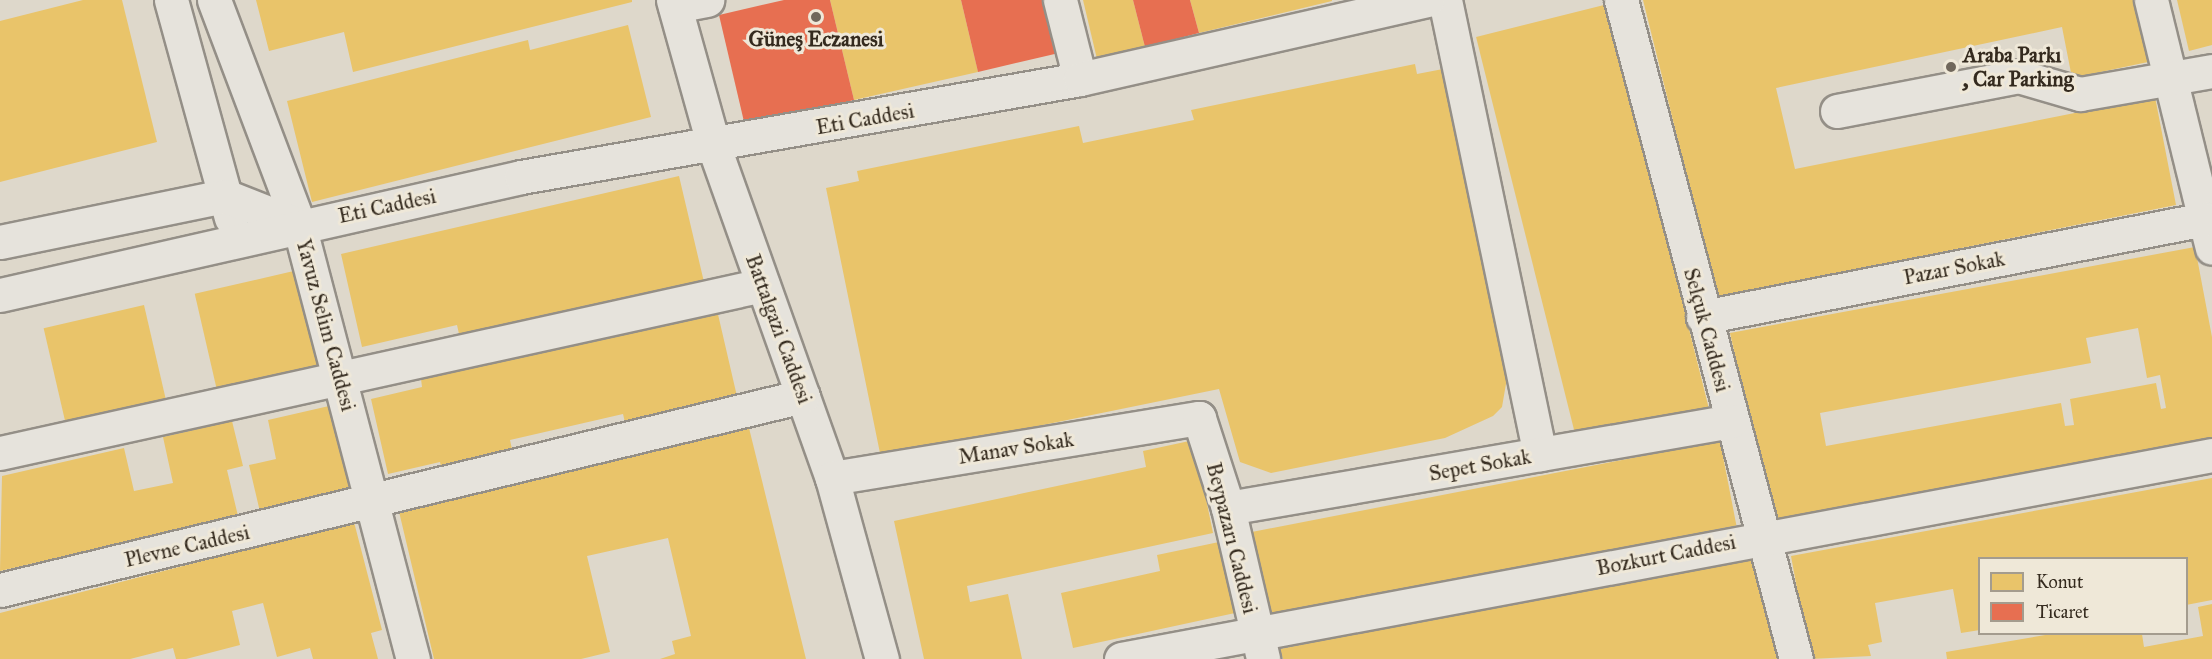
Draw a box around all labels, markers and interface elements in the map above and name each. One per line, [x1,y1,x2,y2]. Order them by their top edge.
marker: Güneş Eczanesi [809,10,823,24]
place label: Güneş Eczanesi [749,26,883,52]
place label: Araba Parkı , Car Parking [1963,42,2073,92]
marker: Araba Parkı , Car Parking [1944,60,1958,74]
street label: Eti Caddesi [814,98,916,140]
street label: Eti Caddesi [336,183,438,229]
street label: Yavuz Selim Caddesi [291,236,361,414]
street label: Pazar Sokak [1901,246,2007,290]
street label: Battalgazi Caddesi [740,251,818,407]
street label: Selçuk Caddesi [1678,265,1736,395]
street label: Manav Sokak [957,426,1075,470]
street label: Sepet Sokak [1427,444,1533,486]
street label: Beypazarı Caddesi [1201,460,1263,616]
street label: Plevne Caddesi [122,519,252,573]
street label: Bozkurt Caddesi [1594,529,1738,581]
legend [1978,557,2188,635]
text: Konut [2036,571,2083,593]
text: Ticaret [2036,601,2089,623]

